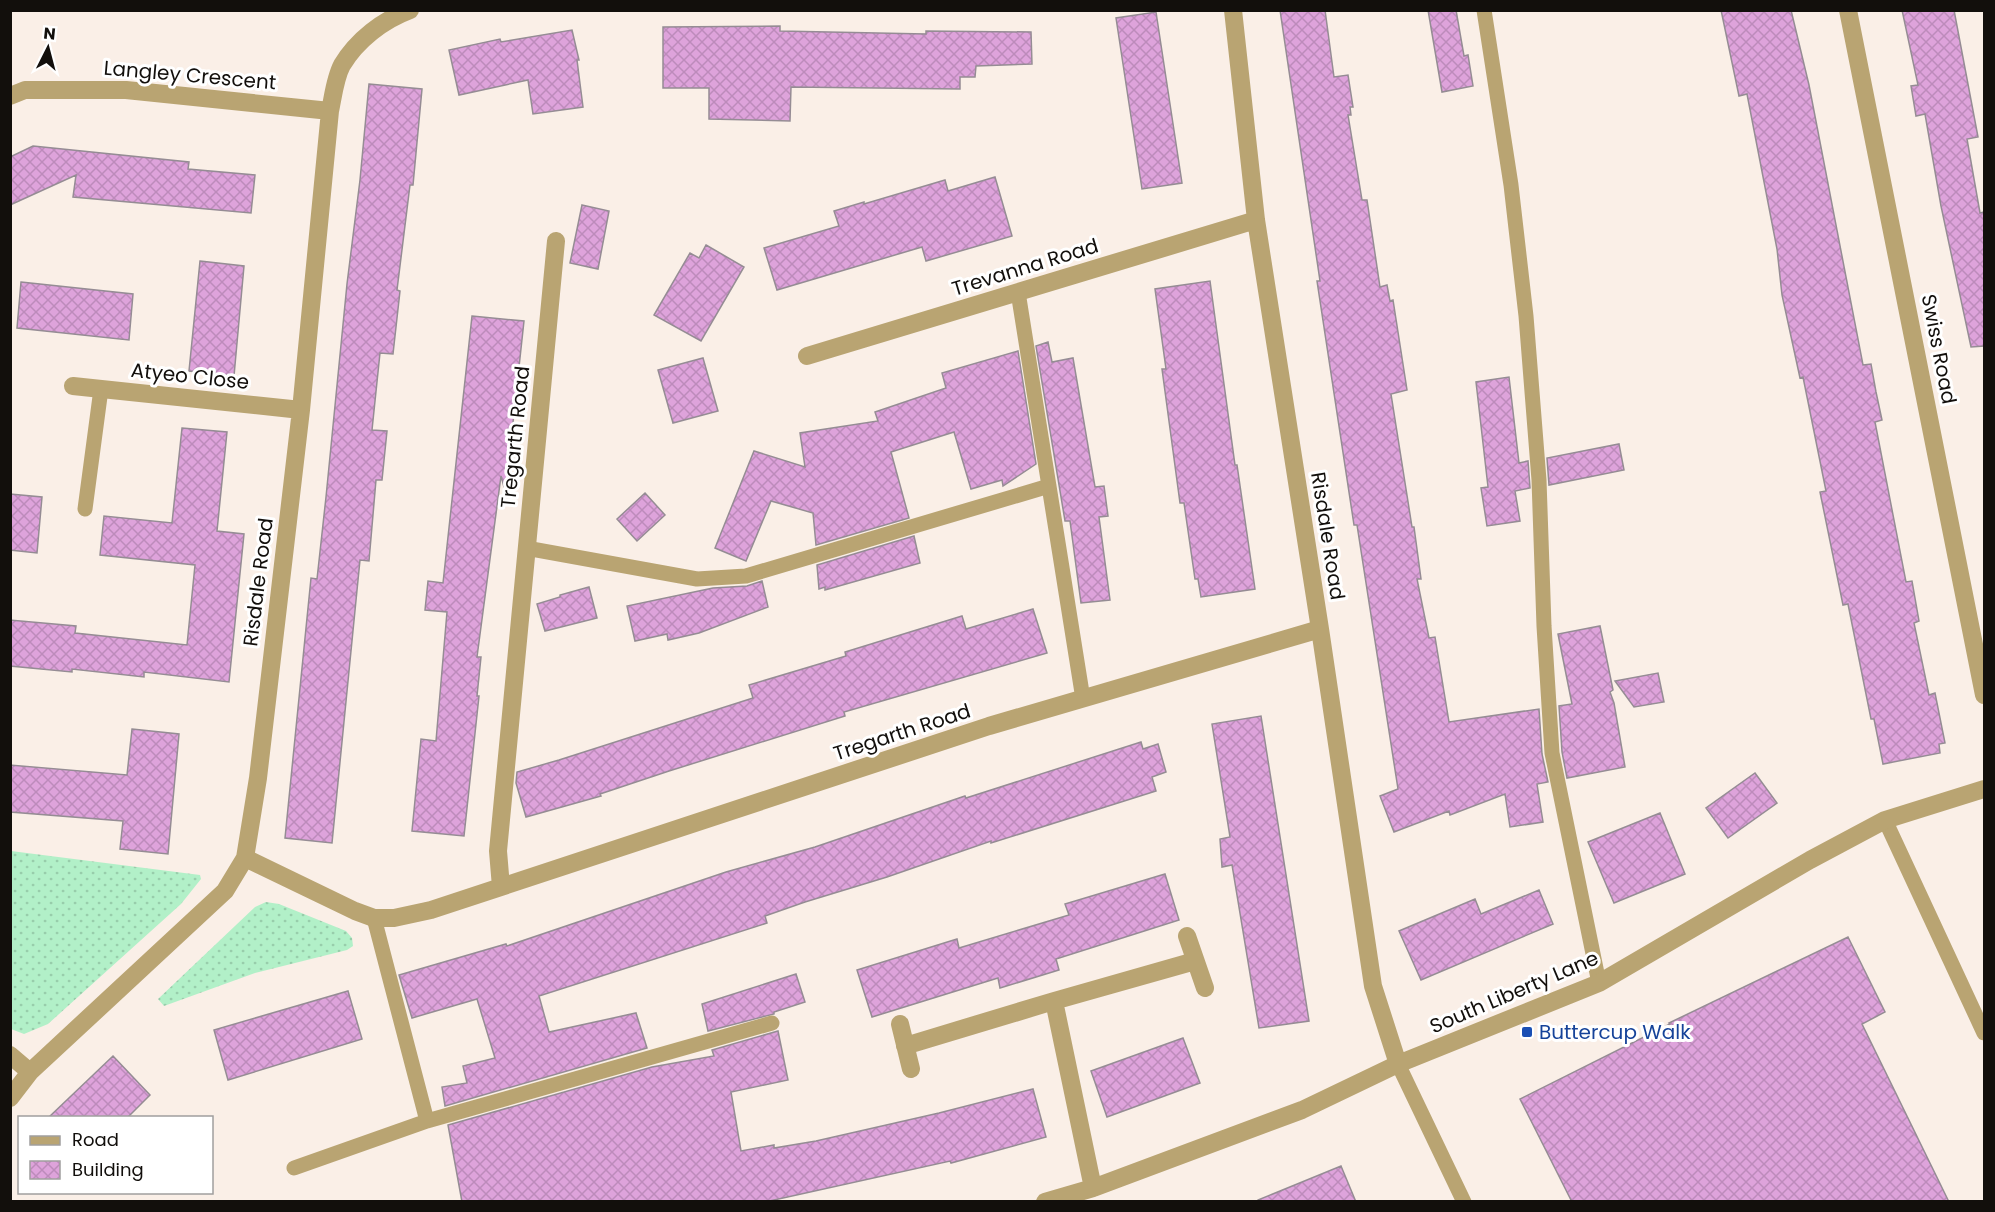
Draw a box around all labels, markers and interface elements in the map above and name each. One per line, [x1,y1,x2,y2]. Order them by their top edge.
north arrow [18,18,78,78]
text: N [42,22,57,46]
street label: Langley Crescent [103,54,277,96]
street label: Trevanna Road [948,231,1102,303]
street label: Swiss Road [1915,292,1963,406]
street label: Atyeo Close [130,356,250,396]
street label: Tregarth Road [494,365,536,509]
street label: Risdale Road [1304,470,1352,602]
street label: Risdale Road [236,516,280,648]
street label: Tregarth Road [830,697,974,767]
street label: South Liberty Lane [1425,944,1603,1040]
place label: Buttercup Walk [1539,1018,1691,1046]
marker: Buttercup Walk [1520,1025,1534,1039]
legend [18,1116,213,1194]
text: Road [72,1127,119,1152]
text: Building [72,1157,144,1182]

